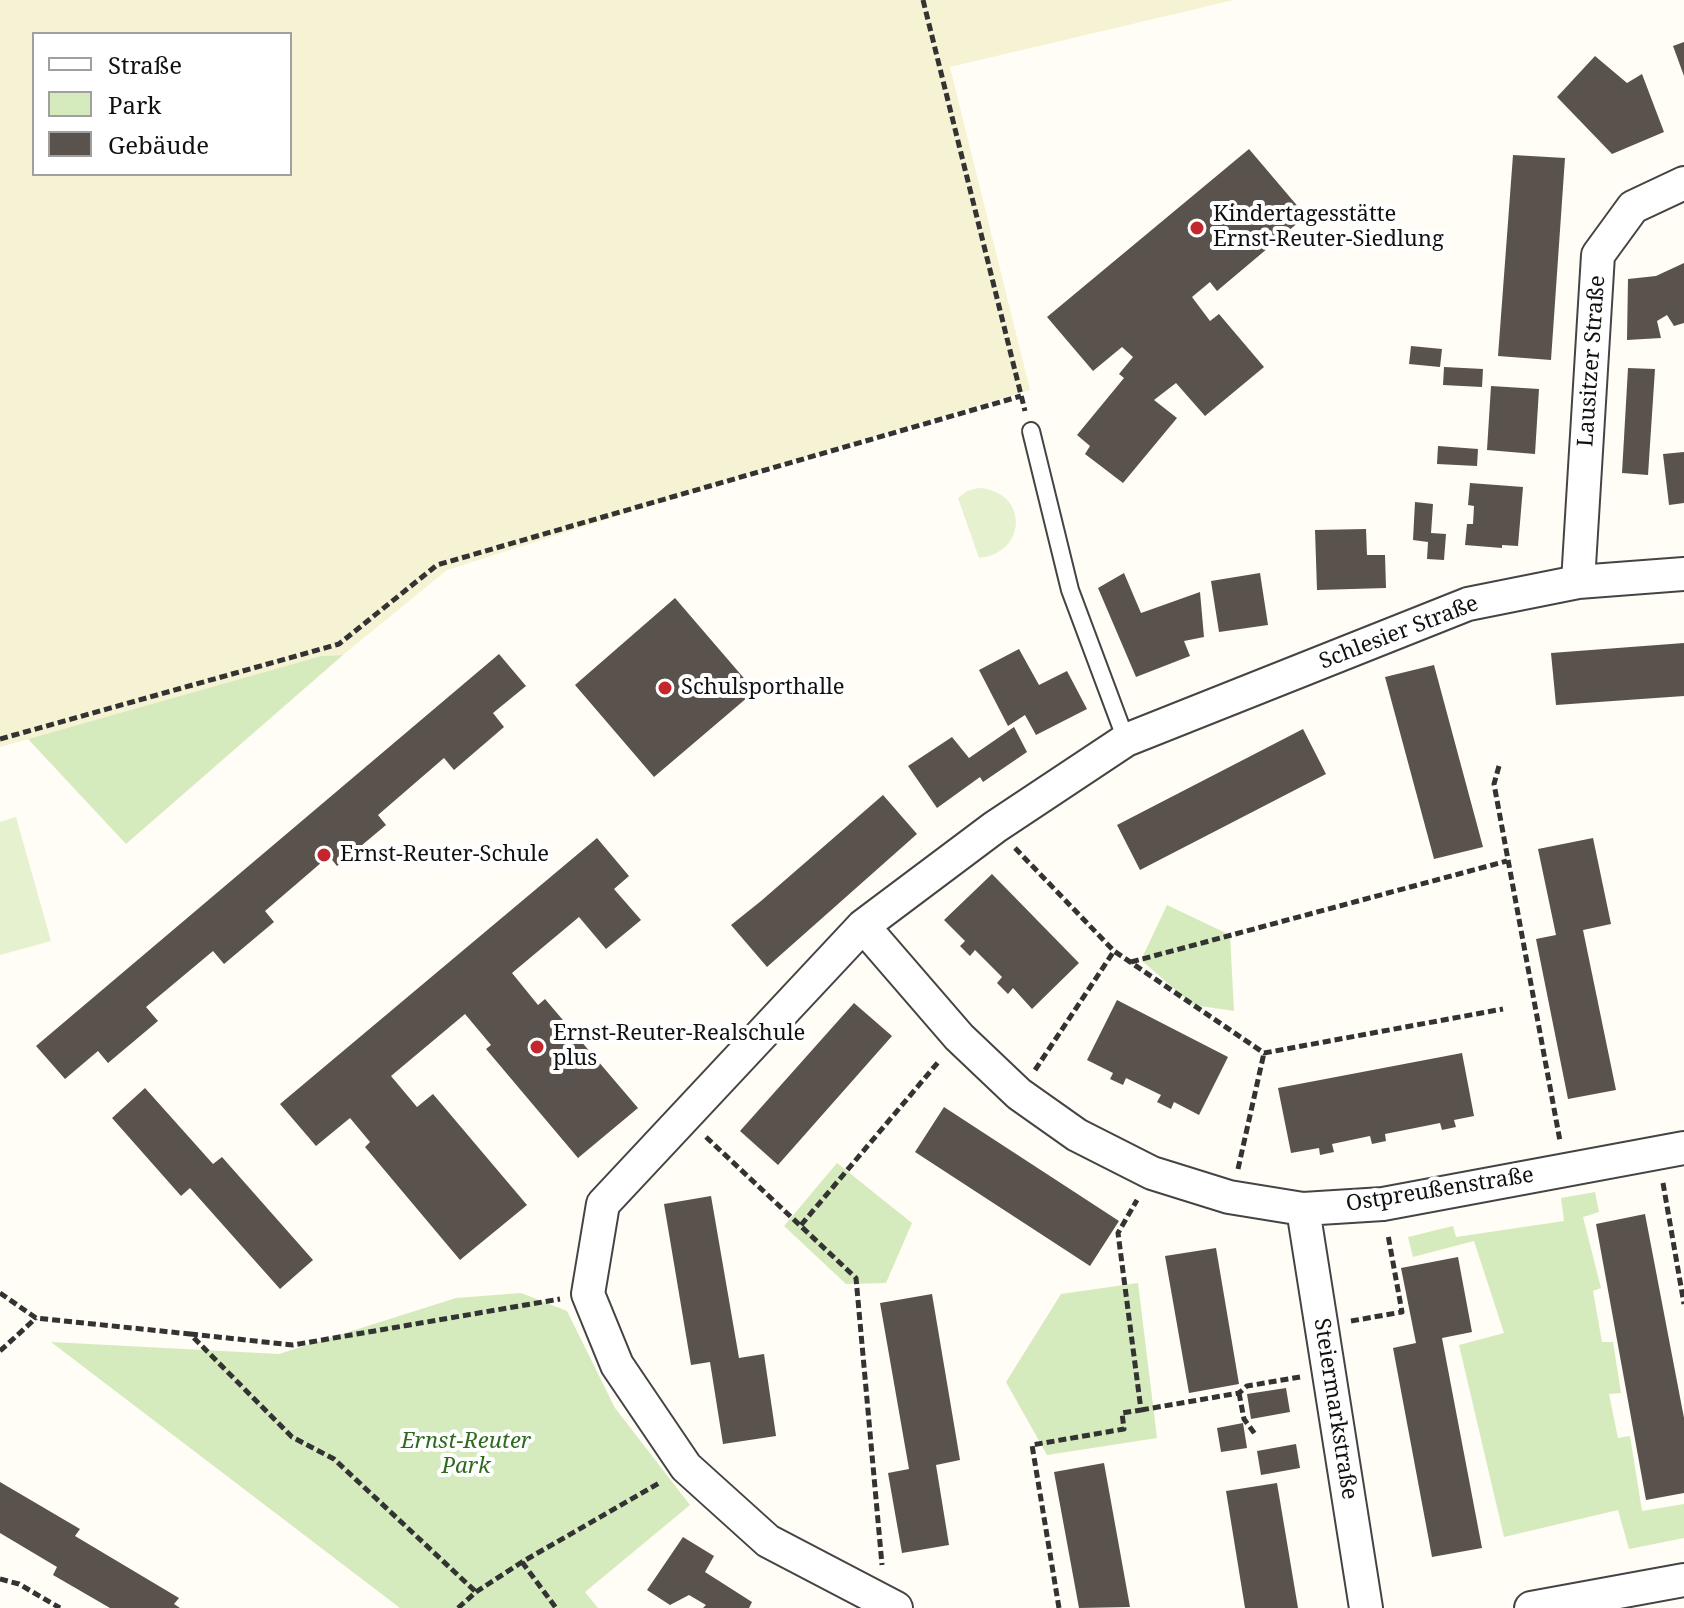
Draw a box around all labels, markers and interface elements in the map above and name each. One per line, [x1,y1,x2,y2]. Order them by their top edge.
legend [32,32,292,176]
text: Straße [108,48,182,81]
text: Park [108,88,161,121]
text: Gebäude [108,128,209,161]
place label: Kindertagesstätte Ernst-Reuter-Siedlung [1213,202,1444,254]
marker: Kindertagesstätte Ernst-Reuter-Siedlung [1188,219,1206,237]
street label: Lausitzer Straße [1573,274,1611,448]
street label: Schlesier Straße [1316,591,1482,675]
place label: Schulsporthalle [681,675,845,701]
marker: Schulsporthalle [656,679,674,697]
place label: Ernst-Reuter-Schule [340,842,549,868]
marker: Ernst-Reuter-Schule [315,846,333,864]
place label: Ernst-Reuter-Realschule plus [553,1021,805,1072]
marker: Ernst-Reuter-Realschule plus [528,1038,546,1056]
street label: Ostpreußenstraße [1344,1162,1536,1218]
street label: Steiermarkstraße [1308,1317,1362,1501]
park label: Ernst-Reuter Park [401,1429,531,1480]

